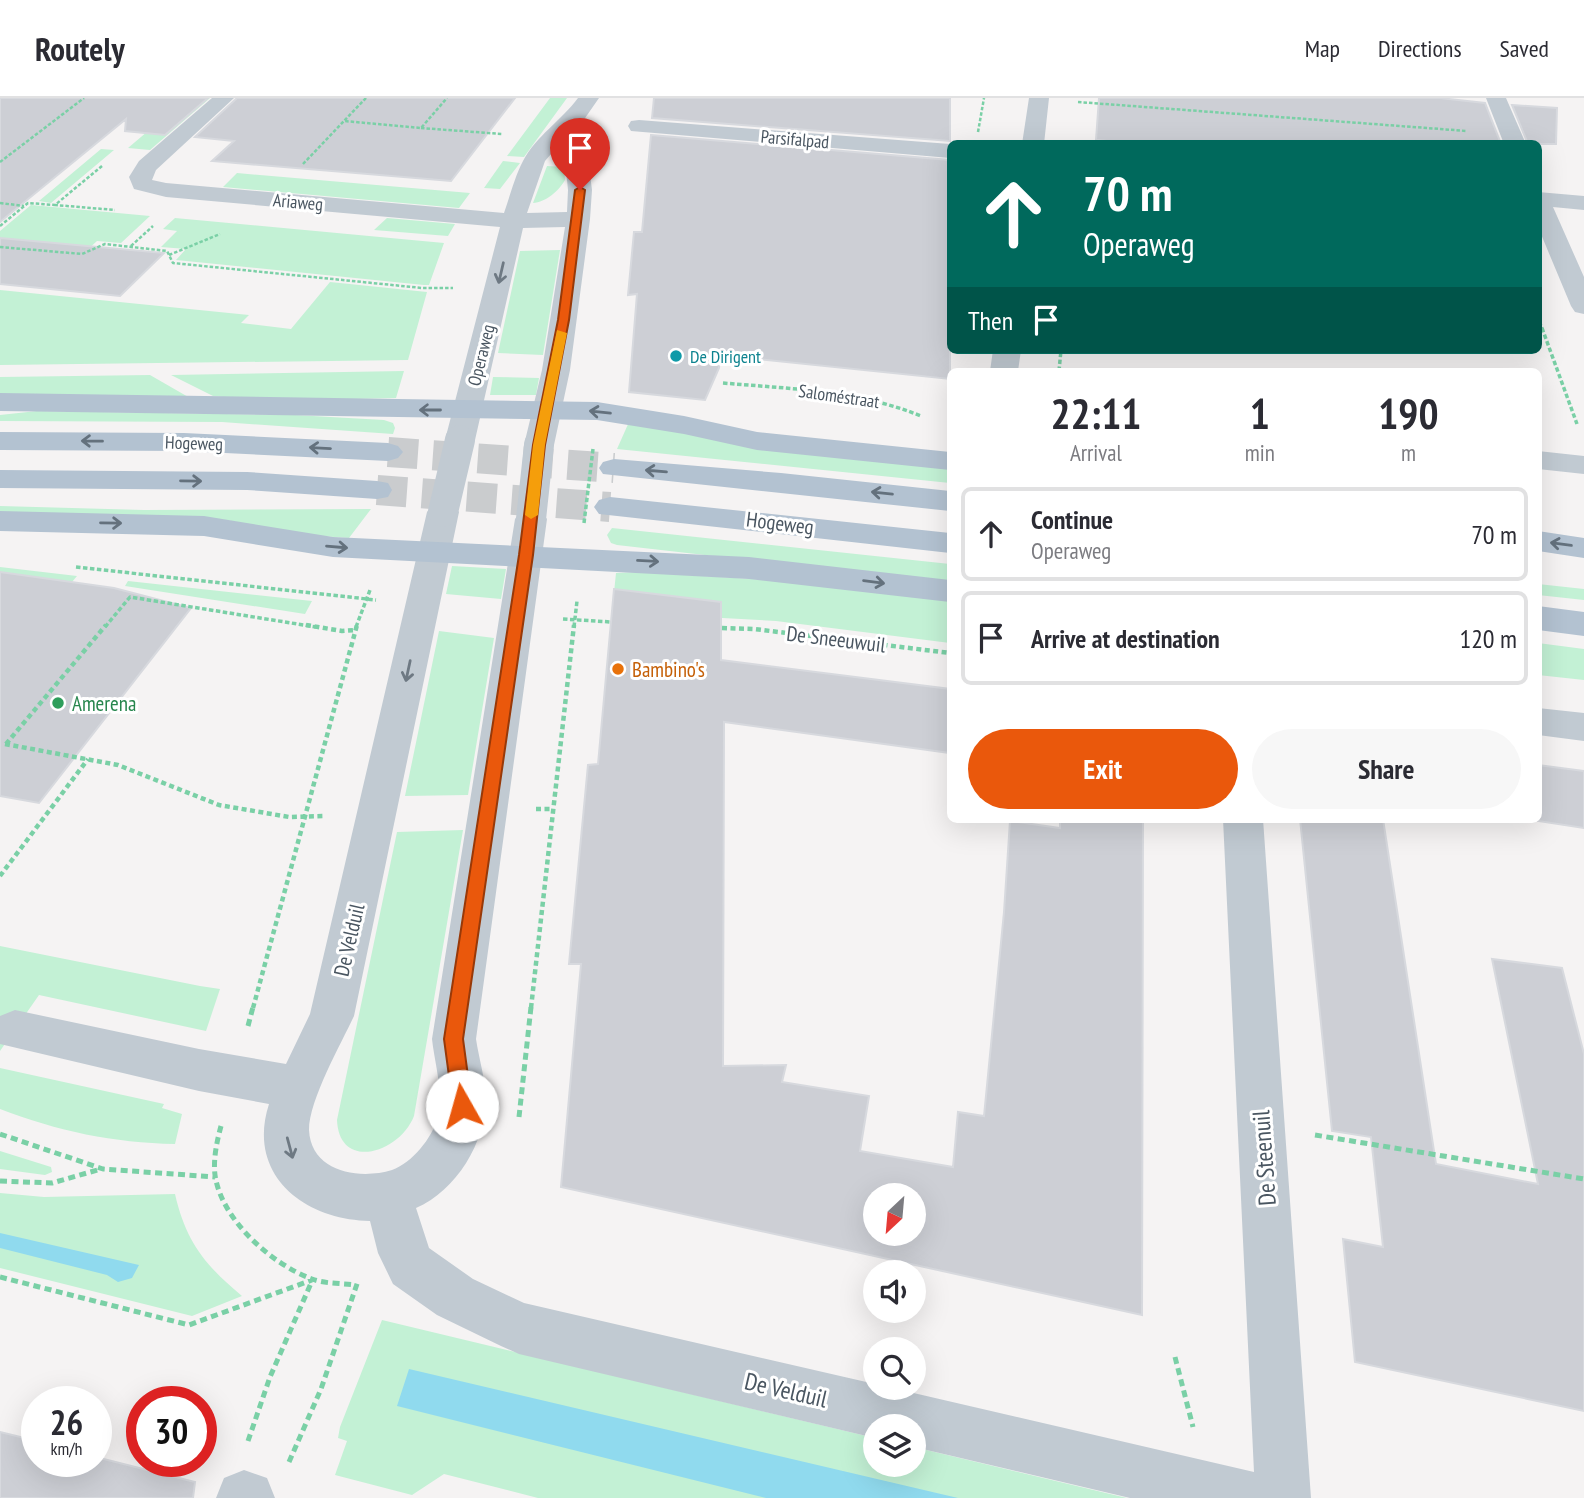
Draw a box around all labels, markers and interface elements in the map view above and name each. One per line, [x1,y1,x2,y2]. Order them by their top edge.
text: Routely [35,27,125,70]
text: Map [1305,33,1340,64]
text: Directions [1378,33,1462,64]
text: Saved [1500,33,1549,64]
pin [550,118,610,190]
street label: Parsifalpad [760,125,830,153]
icon: arrive [561,129,599,167]
text: 70 m [1083,161,1172,225]
icon: ahead [968,168,1059,259]
street label: Ariaweg [272,188,324,216]
text: Operaweg [1083,223,1195,265]
one-way arrow [494,261,507,284]
icon: arrive [1027,301,1065,339]
text: Then [968,304,1013,337]
street label: Operaweg [462,322,500,388]
place label: De Dirigent [690,345,761,368]
marker: De Dirigent [668,348,684,364]
street label: Saloméstraat [797,379,881,413]
text: 22:11 [1050,386,1141,441]
text: 1 [1250,386,1270,441]
text: 190 [1378,386,1439,441]
one-way arrow [419,403,442,417]
one-way arrow [589,405,612,418]
street label: Hogeweg [165,430,223,456]
one-way arrow [81,434,104,448]
text: Arrival [1070,438,1122,467]
text: min [1245,438,1275,467]
text: m [1401,438,1416,467]
one-way arrow [309,442,332,455]
one-way arrow [645,464,668,477]
one-way arrow [179,474,202,488]
one-way arrow [872,486,894,499]
text: Continue [1031,503,1113,536]
street label: Hogeweg [745,505,815,541]
icon: ahead [972,515,1010,553]
one-way arrow [100,516,123,530]
text: 70 m [1471,518,1517,551]
text: Operaweg [1031,536,1111,565]
one-way arrow [1550,538,1573,551]
one-way arrow [325,541,348,554]
one-way arrow [636,555,659,568]
one-way arrow [862,576,885,589]
icon: arrive [972,619,1010,657]
street label: De Sneeuwuil [785,620,887,658]
text: Arrive at destination [1031,622,1220,655]
text: 120 m [1459,622,1517,655]
place label: Bambino's [632,656,705,683]
one-way arrow [401,660,414,682]
marker: Bambino's [610,661,626,677]
place label: Amerena [72,690,136,717]
marker: Amerena [50,695,66,711]
button: Exit [968,729,1238,809]
button: Share [1252,729,1521,809]
street label: De Velduil [328,901,370,979]
position arrow [425,1069,499,1143]
street label: De Steenuil [1245,1109,1283,1207]
one-way arrow [285,1137,298,1159]
north arrow [863,1183,926,1246]
map controls [863,1183,926,1477]
button: sound [863,1260,926,1323]
button: search [863,1337,926,1400]
street label: De Velduil [742,1365,831,1415]
speed limit sign: 30 [126,1386,217,1477]
text: 26 [50,1399,83,1445]
button: layers [863,1414,926,1477]
text: km/h [51,1437,82,1460]

